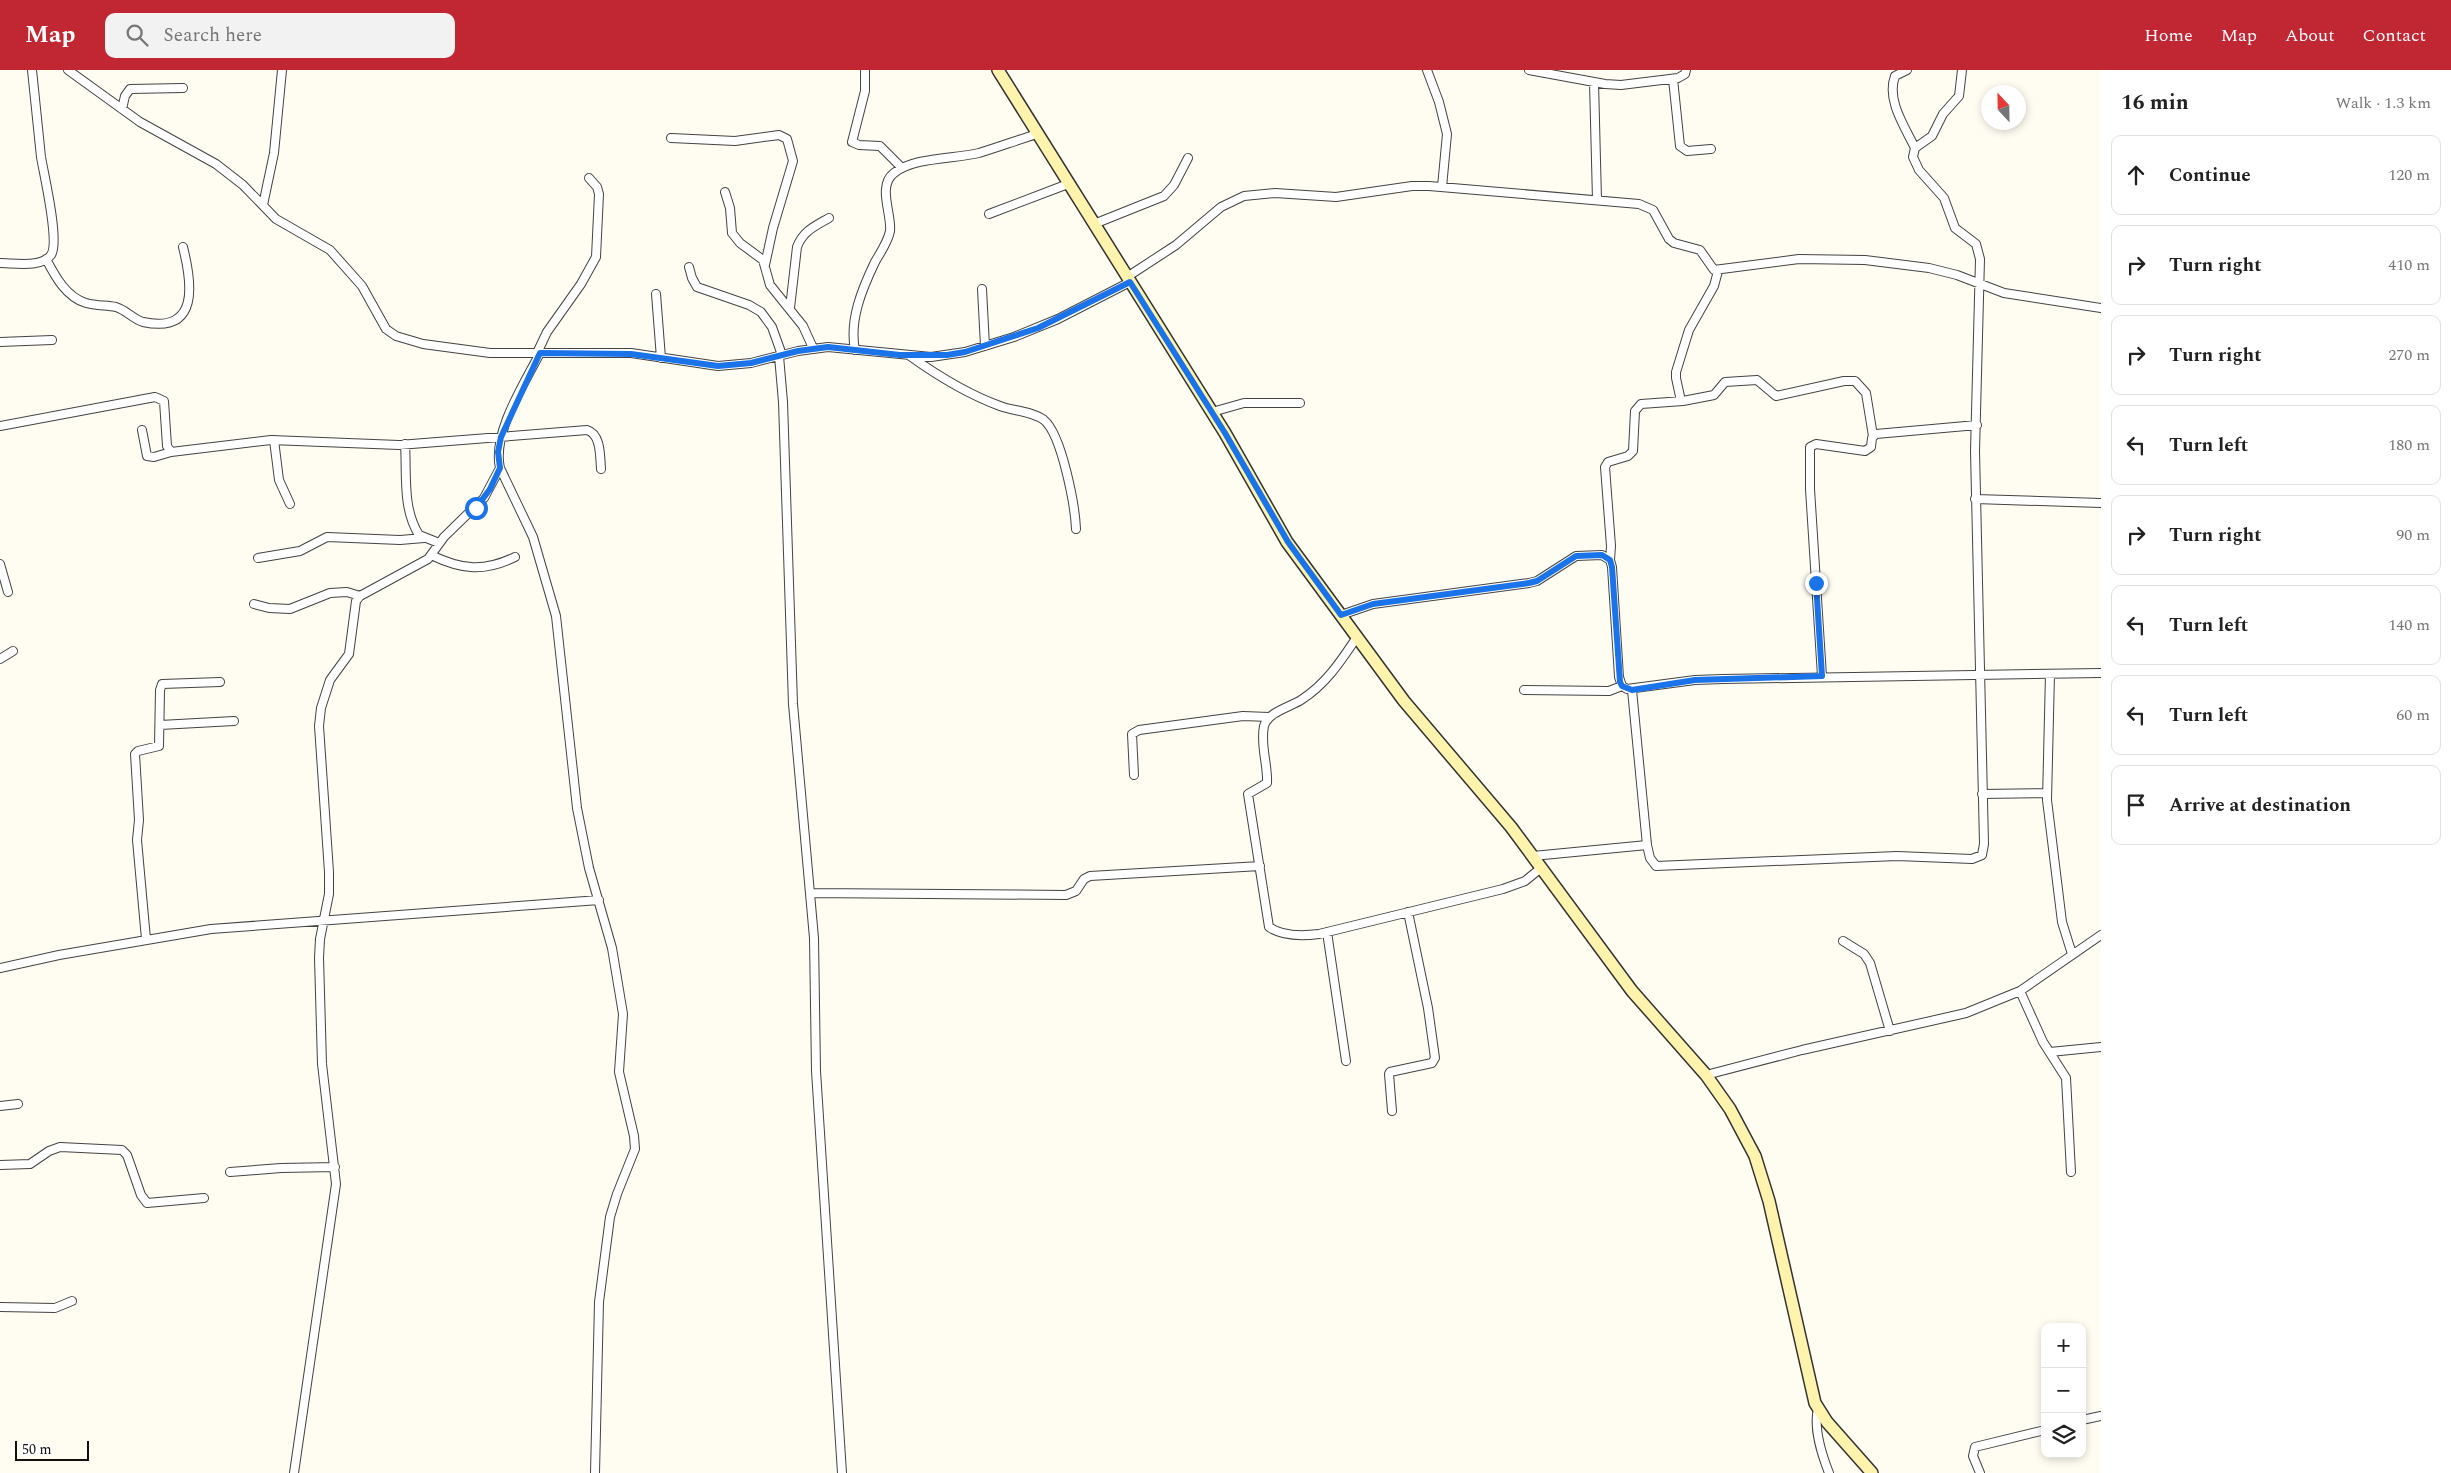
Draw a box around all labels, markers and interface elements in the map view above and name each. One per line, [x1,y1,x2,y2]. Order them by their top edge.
search box [105,13,455,58]
text: Map [25,17,75,53]
icon: search [123,21,151,49]
text: Search here [163,21,262,50]
text: Home [2144,22,2193,49]
text: Map [2221,22,2257,49]
text: About [2285,22,2335,49]
text: Contact [2363,22,2426,49]
north arrow [1981,85,2026,130]
text: 16 min [2121,87,2189,119]
text: Walk · 1.3 km [2336,91,2431,115]
icon: ahead [2122,161,2150,189]
text: Continue [2169,161,2251,190]
text: 120 m [2388,163,2430,187]
icon: right [2122,251,2150,279]
text: Turn right [2169,251,2262,280]
text: 410 m [2388,253,2430,277]
icon: right [2122,341,2150,369]
text: Turn right [2169,341,2262,370]
text: 270 m [2388,343,2430,367]
icon: left [2122,431,2150,459]
text: Turn left [2169,431,2248,460]
text: 180 m [2388,433,2430,457]
route start [465,497,488,520]
icon: right [2122,521,2150,549]
text: Turn right [2169,521,2262,550]
text: 90 m [2396,523,2430,547]
route end [1805,572,1828,595]
icon: left [2122,611,2150,639]
text: Turn left [2169,611,2248,640]
text: 140 m [2388,613,2430,637]
icon: left [2122,701,2150,729]
text: Turn left [2169,701,2248,730]
text: 60 m [2396,703,2430,727]
icon: arrive [2122,791,2150,819]
text: Arrive at destination [2169,791,2351,820]
map controls [2041,1323,2086,1458]
button: + [2041,1323,2086,1368]
button: − [2041,1368,2086,1413]
button: layers [2041,1413,2086,1458]
scale bar [15,1438,89,1461]
text: 50 m [22,1439,52,1460]

